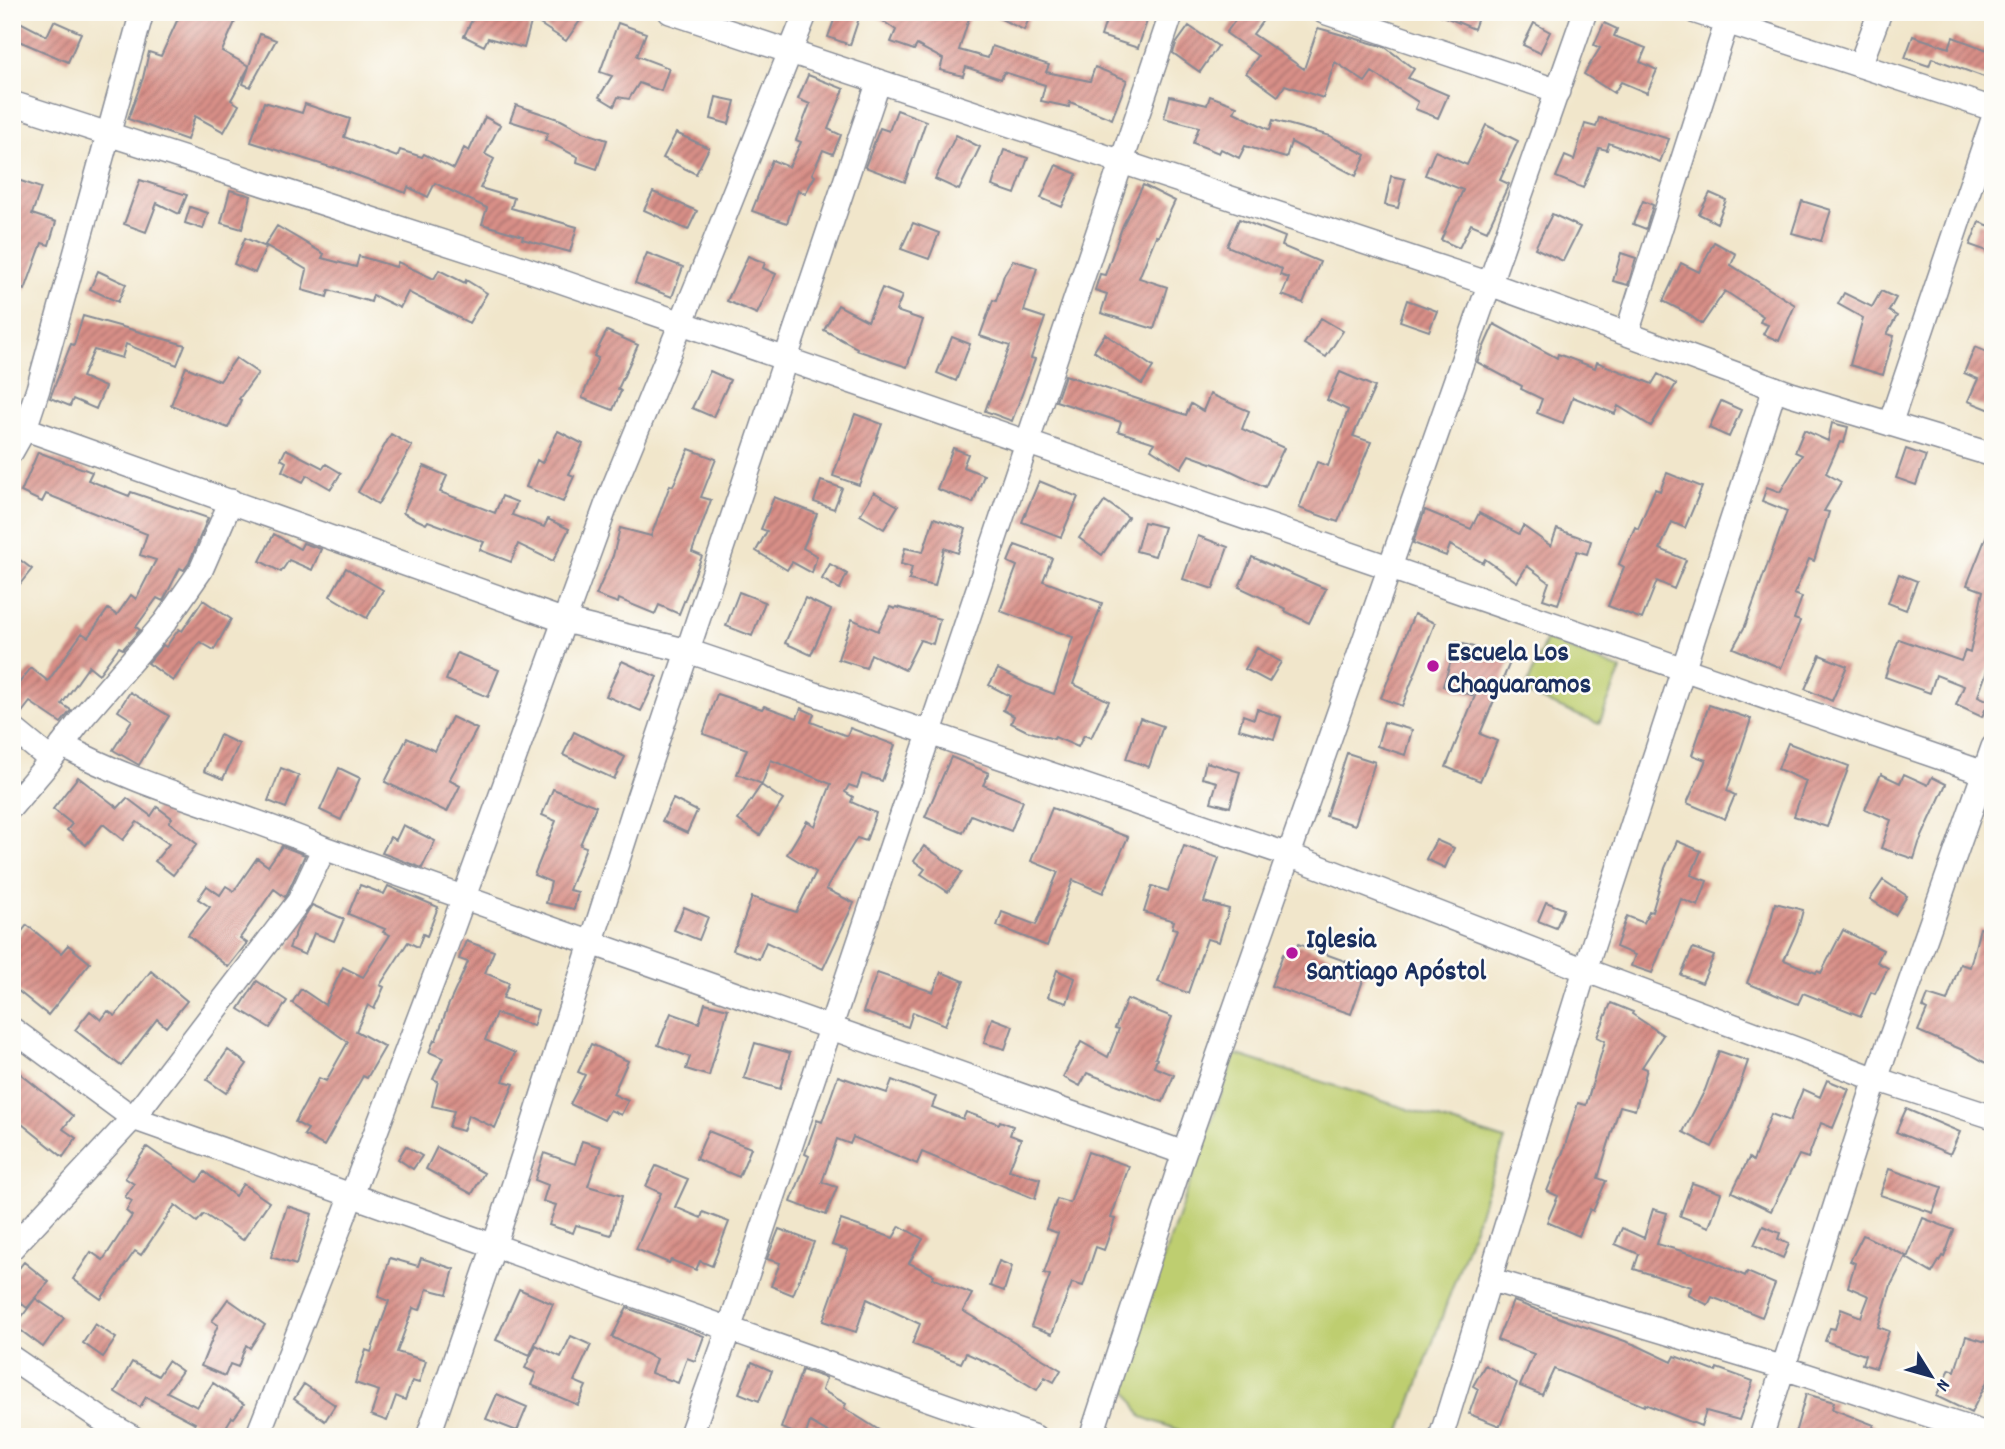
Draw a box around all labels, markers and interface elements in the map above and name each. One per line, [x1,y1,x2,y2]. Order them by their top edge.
place label: Escuela Los Chaguaramos [1447,635,1591,707]
marker: Escuela Los Chaguaramos [1425,658,1441,674]
place label: Iglesia Santiago Apóstol [1306,922,1486,994]
marker: Iglesia Santiago Apóstol [1284,945,1300,961]
north arrow [1896,1340,1966,1410]
text: N [1928,1372,1955,1396]

